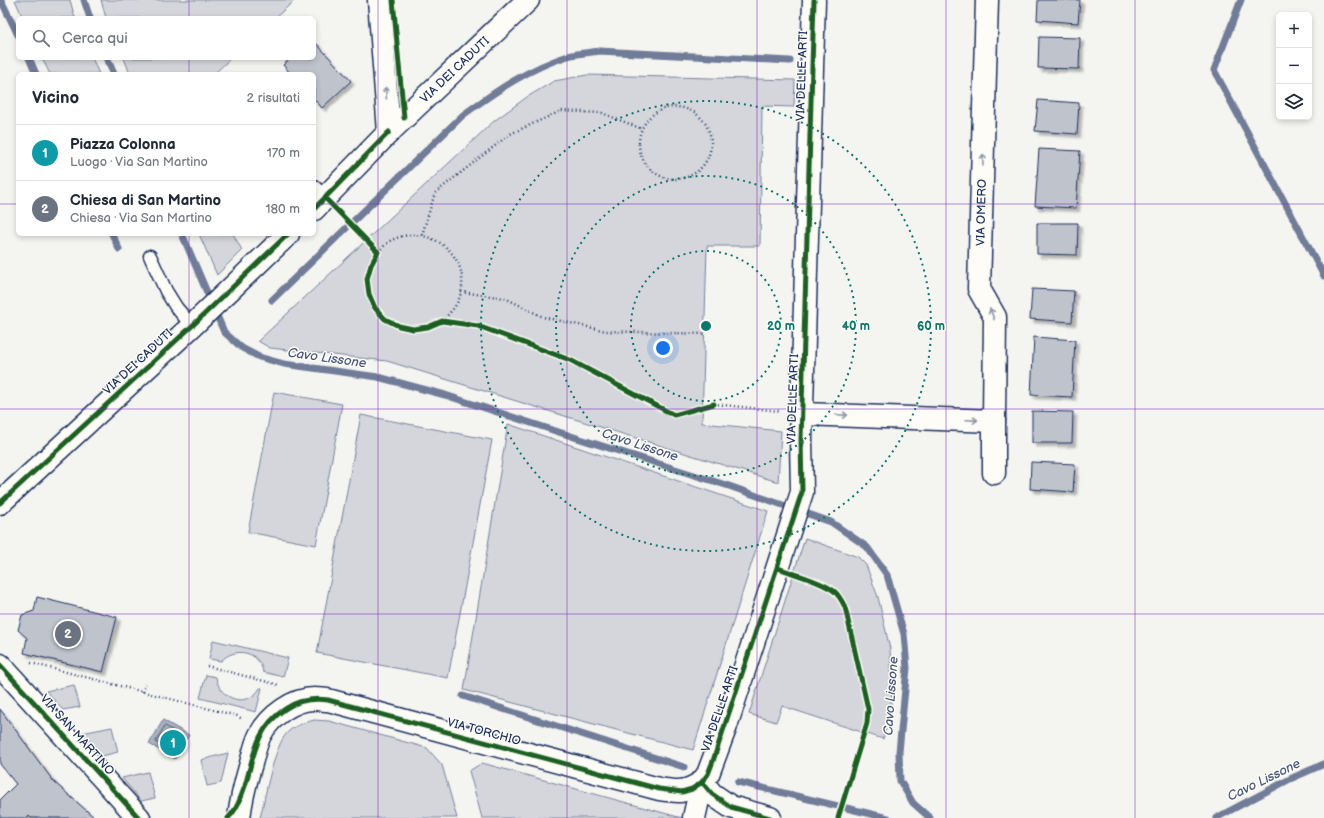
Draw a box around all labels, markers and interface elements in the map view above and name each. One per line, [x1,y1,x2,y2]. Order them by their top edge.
map controls [1276,12,1312,120]
button: + [1276,12,1312,48]
search box [16,16,316,60]
icon: search [30,27,52,49]
text: Cerca qui [62,29,128,48]
street label: VIA DELLE ARTI [793,30,811,121]
street label: VIA DEI CADUTI [417,33,493,106]
button: − [1276,48,1312,84]
button: layers [1276,84,1312,120]
one-way arrow [382,87,389,100]
text: Vicino [32,88,79,108]
text: 2 risultati [247,90,300,106]
text: Piazza Colonna [70,135,176,154]
text: 1 [42,145,48,161]
text: 170 m [267,145,300,161]
text: Luogo · Via San Martino [70,154,208,170]
one-way arrow [979,154,987,167]
street label: VIA OMERO [973,179,990,246]
text: Chiesa di San Martino [70,191,221,210]
text: 2 [41,201,49,217]
text: 180 m [265,201,300,217]
text: Chiesa · Via San Martino [70,210,212,226]
one-way arrow [988,309,996,321]
centre of rings [699,319,713,333]
text: 20 m [767,319,795,334]
text: 40 m [842,319,870,334]
text: 60 m [917,319,945,334]
street label: VIA DEI CADUTI [100,326,176,398]
your location [653,338,673,358]
water label: Cavo Lissone [287,345,368,372]
street label: VIA DELLE ARTI [784,353,802,444]
one-way arrow [835,412,848,419]
one-way arrow [965,417,978,424]
water label: Cavo Lissone [600,425,681,465]
pin: 2 [55,619,81,649]
water label: Cavo Lissone [880,655,902,736]
street label: VIA DELLE ARTI [698,664,742,754]
street label: VIA SAN MARTINO [37,691,117,779]
street label: VIA TORCHIO [446,715,522,749]
pin: 1 [160,728,186,758]
water label: Cavo Lissone [1225,755,1304,805]

